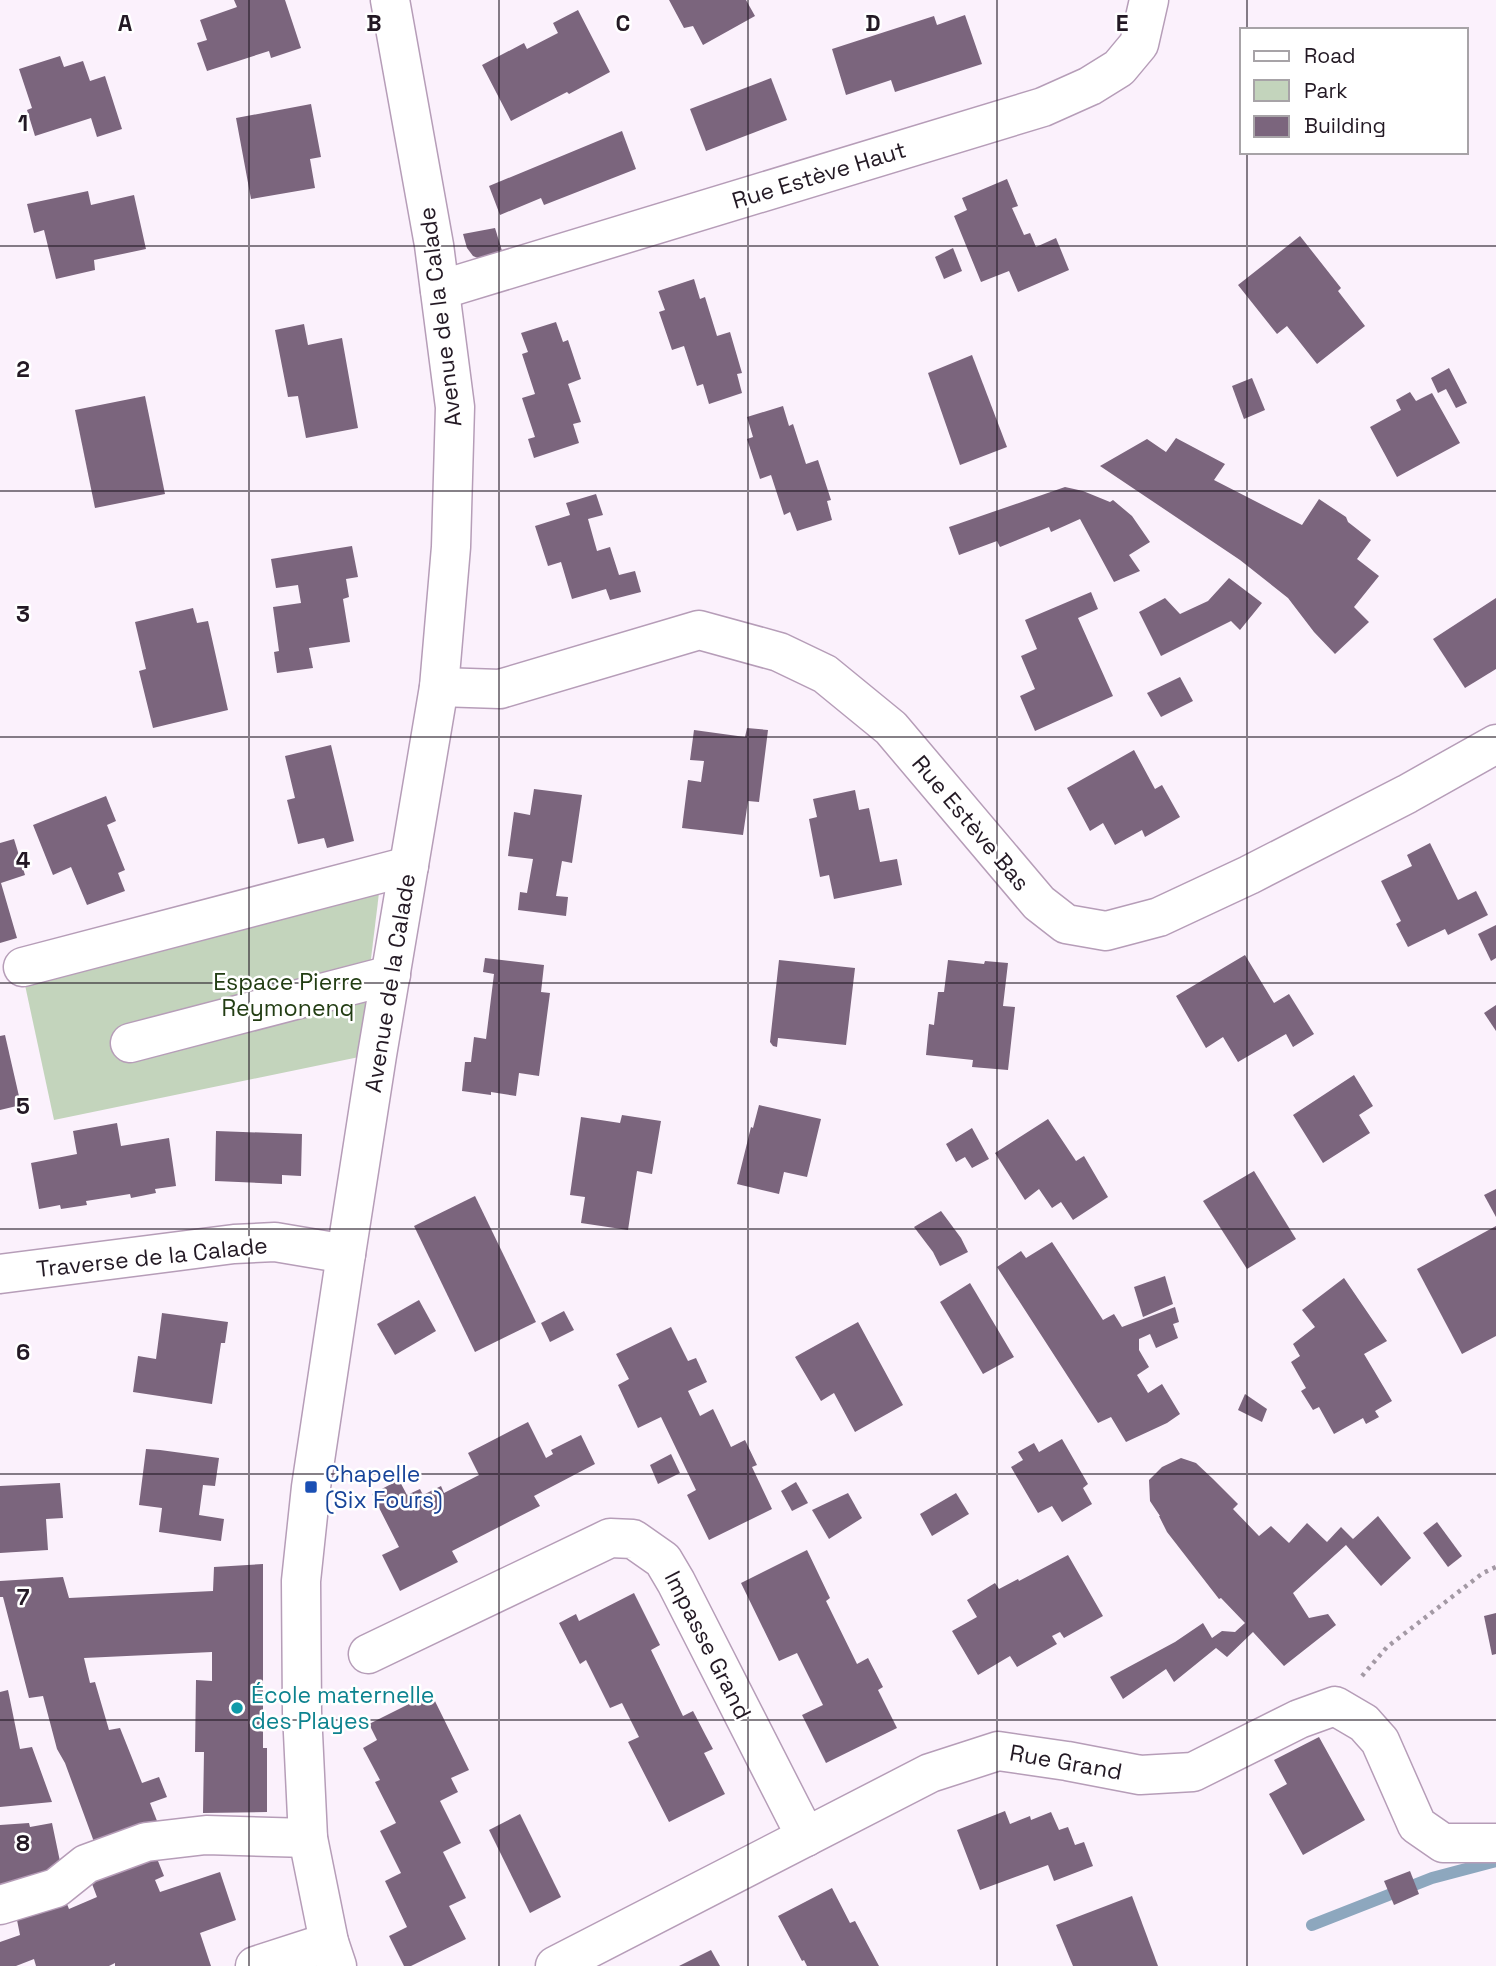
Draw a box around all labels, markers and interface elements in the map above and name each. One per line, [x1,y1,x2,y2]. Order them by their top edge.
text: A [118,8,133,38]
text: B [366,8,382,38]
text: C [616,8,630,38]
text: D [865,8,881,38]
text: E [1116,8,1128,38]
legend [1240,28,1468,154]
text: Road [1304,42,1356,69]
text: Park [1304,77,1348,104]
text: 1 [18,108,28,138]
text: Building [1304,112,1386,139]
street label: Rue Estève Haut [728,134,910,216]
street label: Avenue de la Calade [412,205,468,429]
text: 2 [16,354,30,384]
text: 3 [16,599,30,629]
street label: Rue Estève Bas [905,749,1037,897]
text: 4 [16,845,31,875]
street label: Avenue de la Calade [358,871,422,1095]
park label: Espace Pierre Reymonenq [213,967,363,1023]
text: 5 [16,1091,30,1121]
street label: Traverse de la Calade [35,1230,269,1284]
text: 6 [16,1337,30,1367]
place label: Chapelle (Six Fours) [325,1459,443,1515]
marker: Chapelle (Six Fours) [303,1479,319,1495]
street label: Impasse Grand [658,1566,758,1724]
text: 7 [17,1582,30,1612]
place label: École maternelle des Playes [251,1680,434,1736]
marker: École maternelle des Playes [229,1700,245,1716]
street label: Rue Grand [1007,1737,1125,1787]
text: 8 [16,1828,30,1858]

